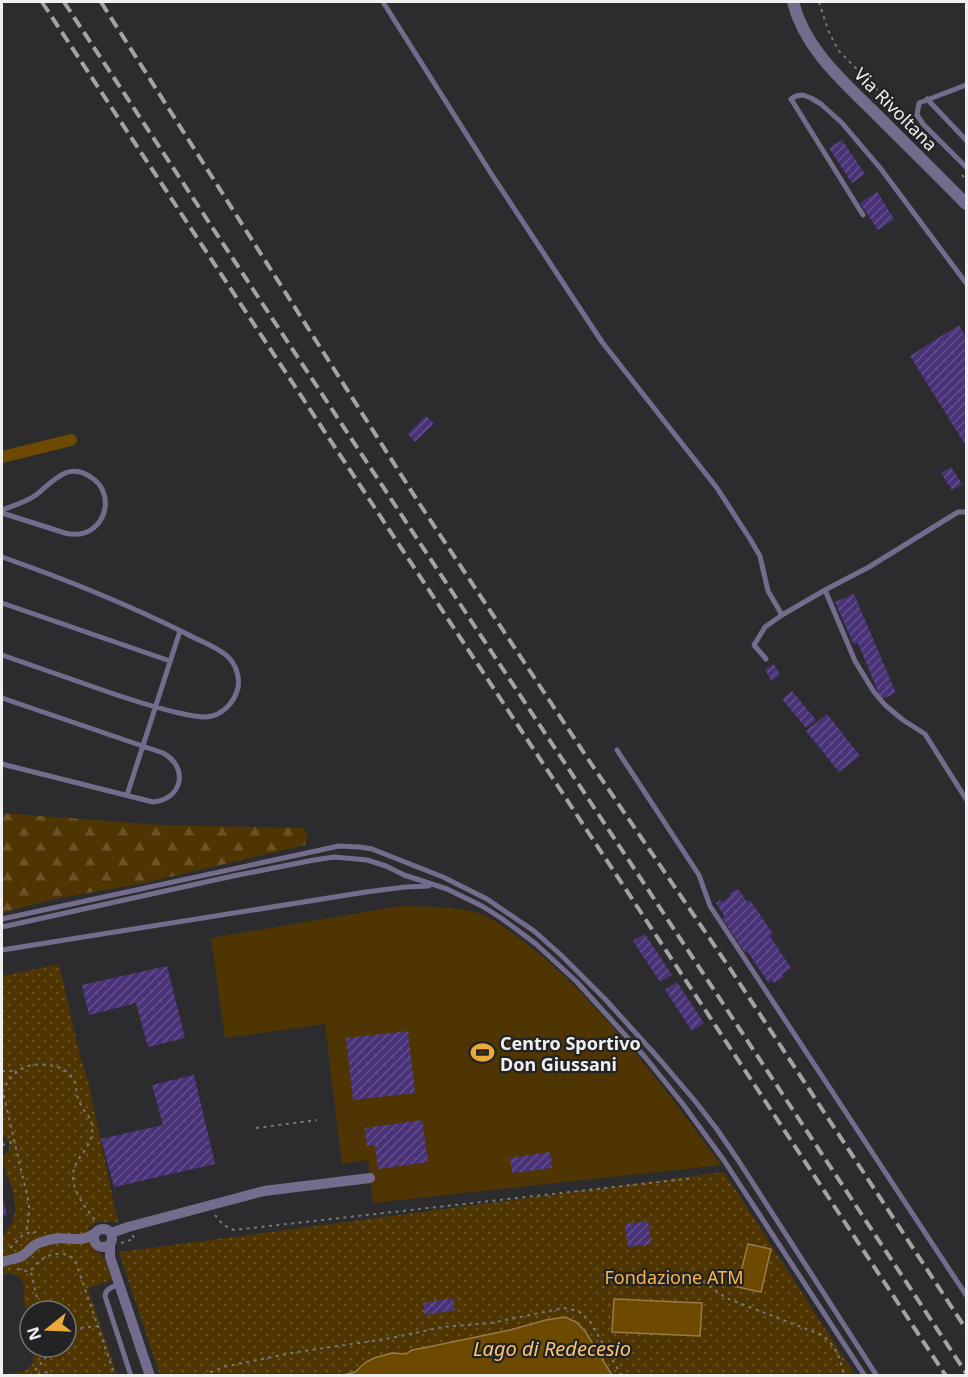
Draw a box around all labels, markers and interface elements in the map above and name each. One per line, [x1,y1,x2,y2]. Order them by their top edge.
street label: Via Rivoltana [849,62,943,156]
place label: Centro Sportivo Don Giussani [500,1031,641,1076]
sports icon: Centro Sportivo Don Giussani [469,1040,495,1066]
park label: Fondazione ATM [604,1265,744,1289]
north arrow [18,1299,78,1359]
text: N [21,1324,46,1343]
water label: Lago di Redecesio [473,1335,631,1362]

